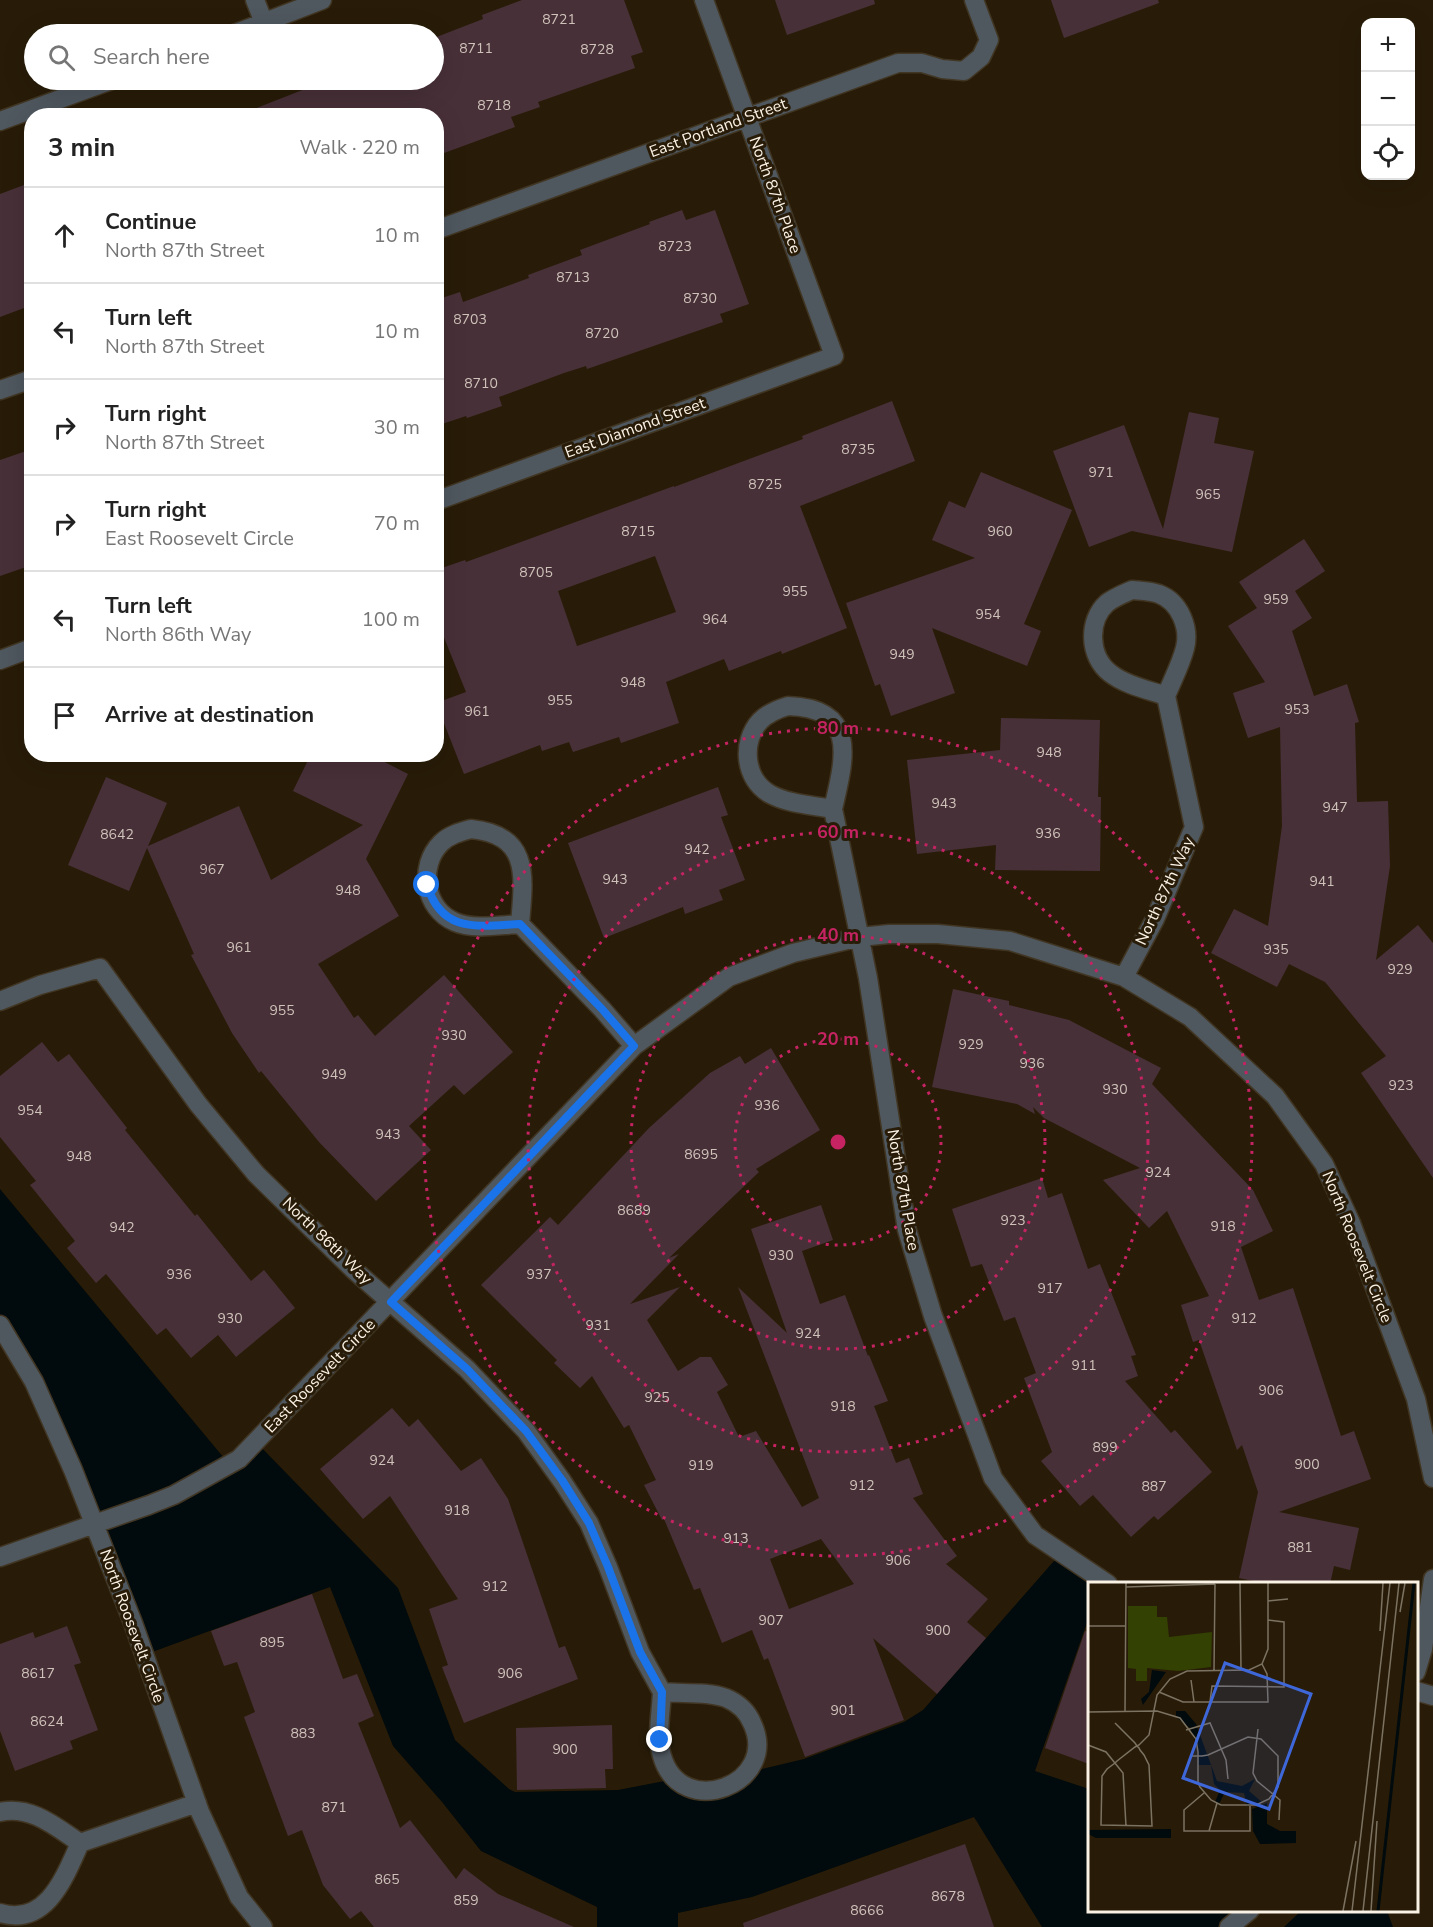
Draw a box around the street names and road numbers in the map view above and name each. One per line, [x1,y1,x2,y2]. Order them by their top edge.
street label: East Portland Street [646,93,790,163]
street label: North 87th Place [744,134,806,256]
street label: East Diamond Street [562,392,709,464]
street label: North 87th Way [1130,833,1200,949]
street label: North 87th Place [882,1128,924,1252]
street label: North Roosevelt Circle [1317,1168,1397,1326]
street label: North 86th Way [277,1192,377,1290]
street label: East Roosevelt Circle [260,1314,380,1438]
street label: North Roosevelt Circle [94,1546,170,1706]

